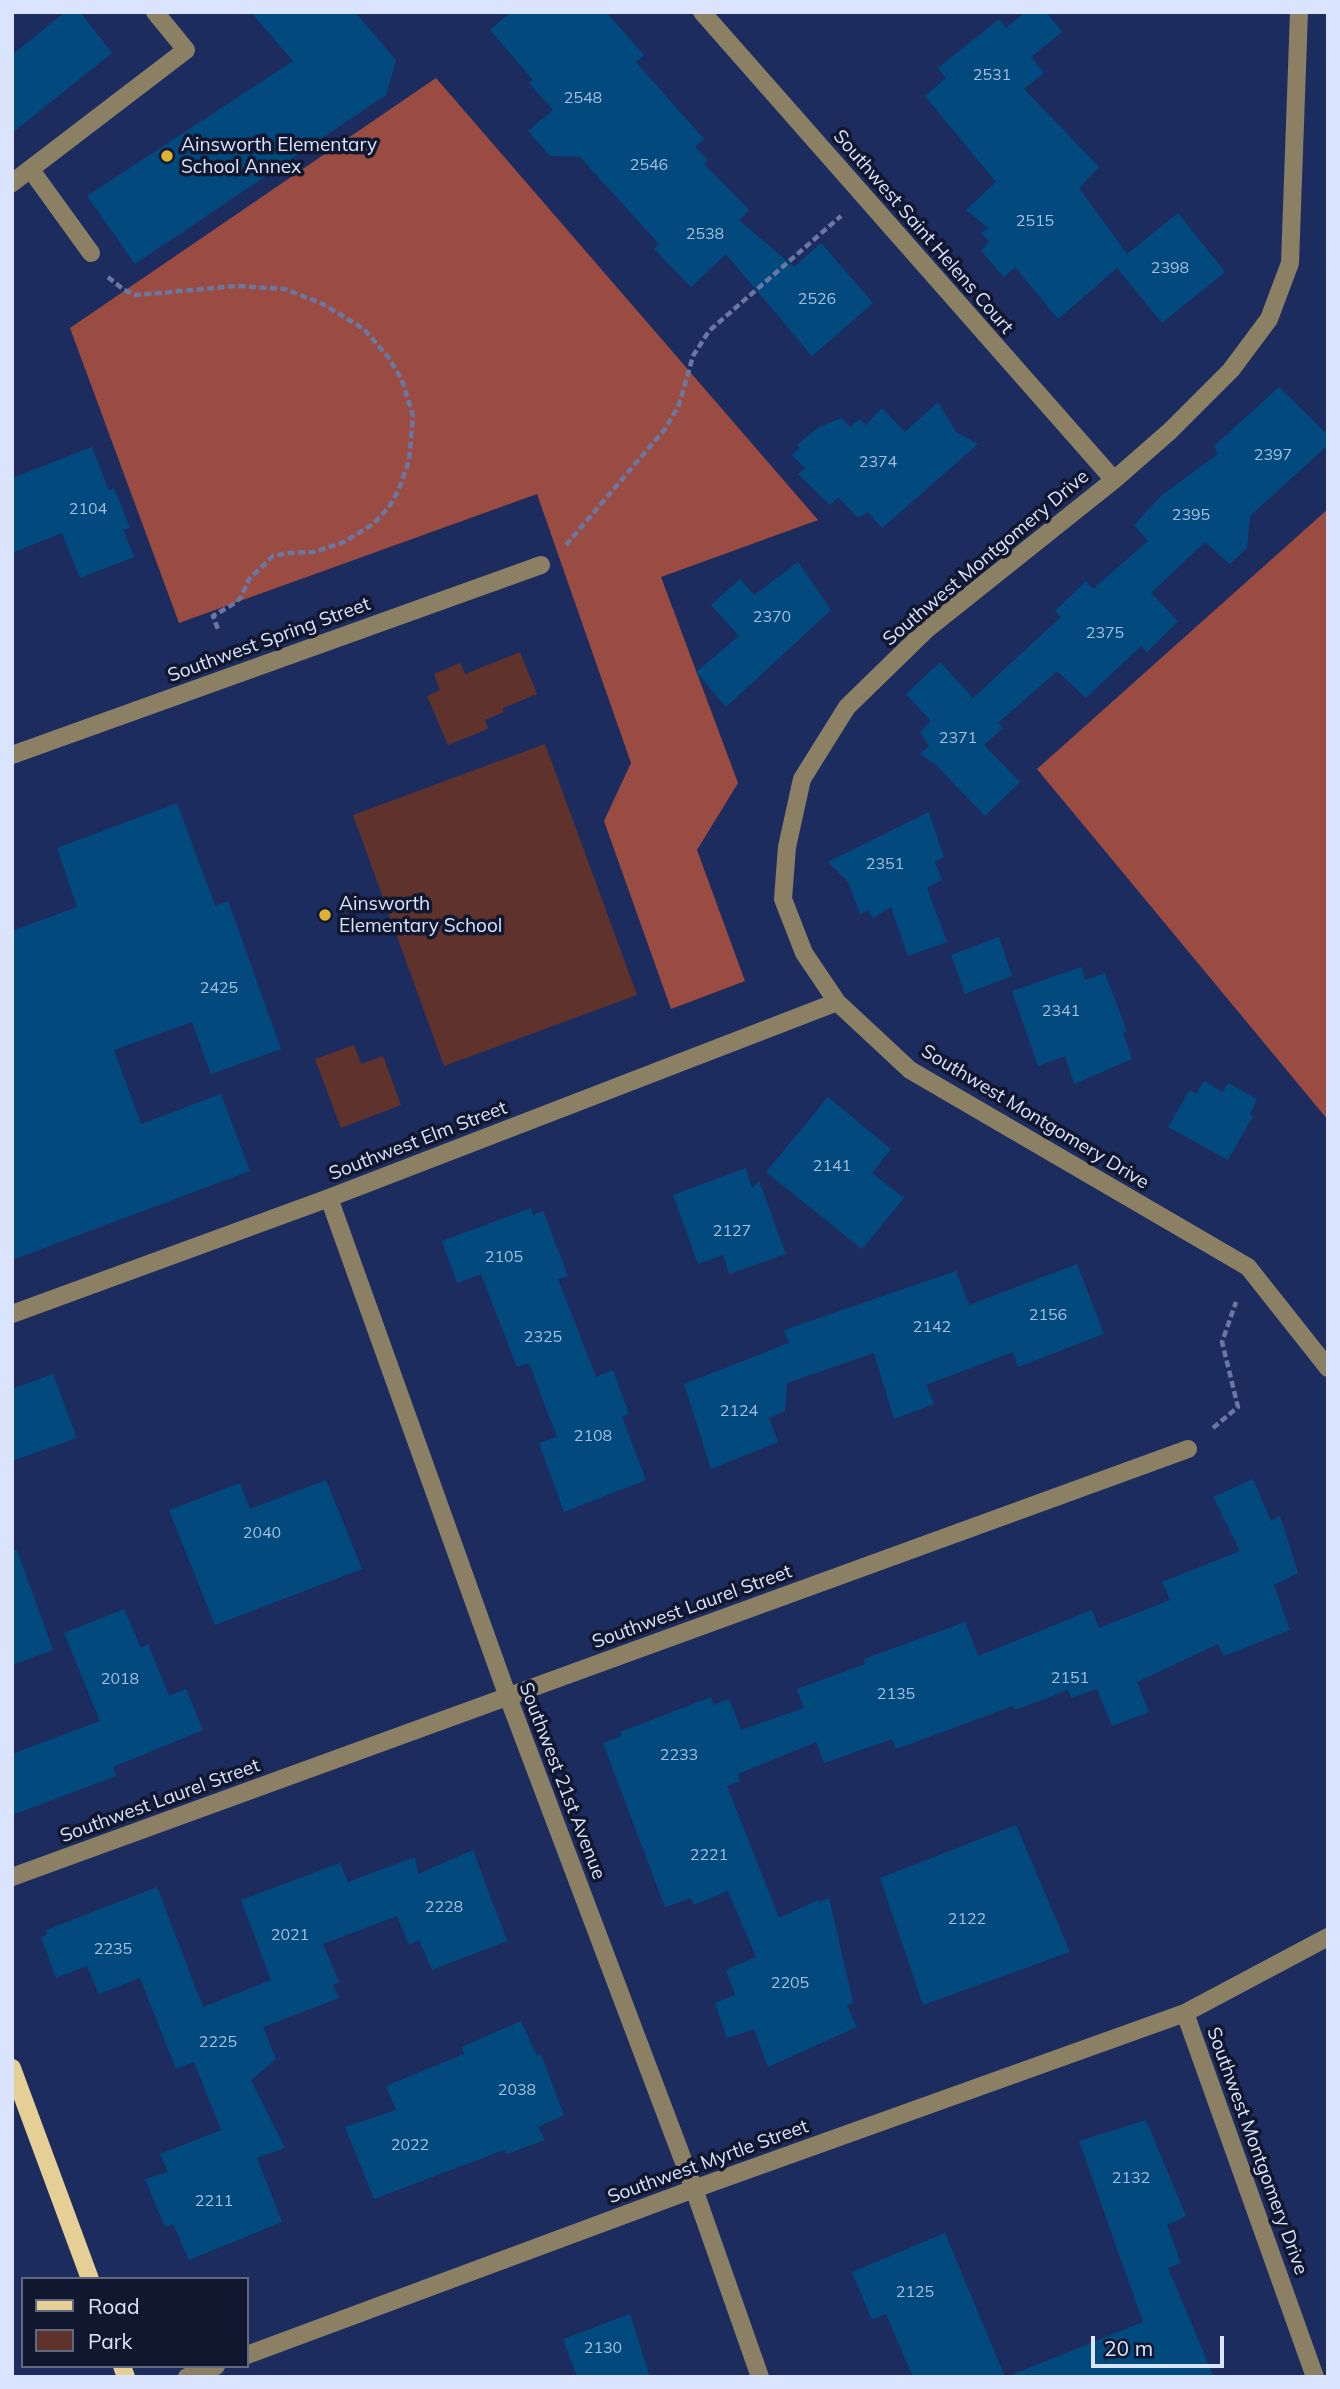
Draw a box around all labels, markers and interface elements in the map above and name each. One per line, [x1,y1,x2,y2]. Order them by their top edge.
house number: 2531 [973,65,1011,85]
house number: 2548 [564,88,602,108]
street label: Southwest Saint Helens Court [828,125,1018,339]
place label: Ainsworth Elementary School Annex [181,134,377,178]
marker: Ainsworth Elementary School Annex [159,148,175,164]
house number: 2546 [630,155,668,175]
house number: 2515 [1016,211,1054,231]
house number: 2538 [686,224,724,244]
house number: 2398 [1151,258,1189,278]
house number: 2526 [798,289,836,309]
house number: 2397 [1254,445,1292,465]
house number: 2374 [859,452,897,472]
street label: Southwest Montgomery Drive [878,465,1094,651]
house number: 2104 [69,499,107,519]
house number: 2395 [1172,505,1210,525]
street label: Southwest Spring Street [165,593,373,687]
house number: 2370 [753,607,791,627]
house number: 2375 [1086,623,1124,643]
house number: 2371 [939,728,977,748]
house number: 2351 [866,854,904,874]
place label: Ainsworth Elementary School [339,893,502,937]
marker: Ainsworth Elementary School [317,907,333,923]
house number: 2425 [200,978,238,998]
house number: 2341 [1042,1001,1080,1021]
street label: Southwest Montgomery Drive [917,1040,1153,1194]
street label: Southwest Elm Street [326,1097,510,1185]
house number: 2141 [813,1156,851,1176]
house number: 2127 [713,1221,751,1241]
house number: 2105 [485,1247,523,1267]
house number: 2156 [1029,1305,1067,1325]
house number: 2142 [913,1317,951,1337]
house number: 2325 [524,1327,562,1347]
house number: 2124 [720,1401,758,1421]
house number: 2108 [574,1426,612,1446]
house number: 2040 [243,1523,281,1543]
street label: Southwest Laurel Street [589,1560,795,1654]
house number: 2151 [1051,1668,1089,1688]
house number: 2018 [101,1669,139,1689]
street label: Southwest 21st Avenue [514,1679,610,1883]
house number: 2135 [877,1684,915,1704]
house number: 2233 [660,1745,698,1765]
street label: Southwest Laurel Street [57,1754,263,1848]
house number: 2221 [690,1845,728,1865]
house number: 2228 [425,1897,463,1917]
house number: 2122 [948,1909,986,1929]
house number: 2021 [271,1925,309,1945]
house number: 2235 [94,1939,132,1959]
house number: 2205 [771,1973,809,1993]
street label: Southwest Montgomery Drive [1202,2024,1312,2278]
house number: 2225 [199,2032,237,2052]
house number: 2038 [498,2080,536,2100]
street label: Southwest Myrtle Street [605,2115,811,2209]
house number: 2022 [391,2135,429,2155]
house number: 2132 [1112,2168,1150,2188]
house number: 2211 [195,2191,233,2211]
legend [21,2277,248,2368]
house number: 2125 [896,2282,934,2302]
text: Road [88,2293,139,2319]
scale bar [1095,2322,1228,2366]
text: Park [88,2328,132,2354]
text: 20 m [1104,2335,1153,2361]
house number: 2130 [584,2338,622,2358]

